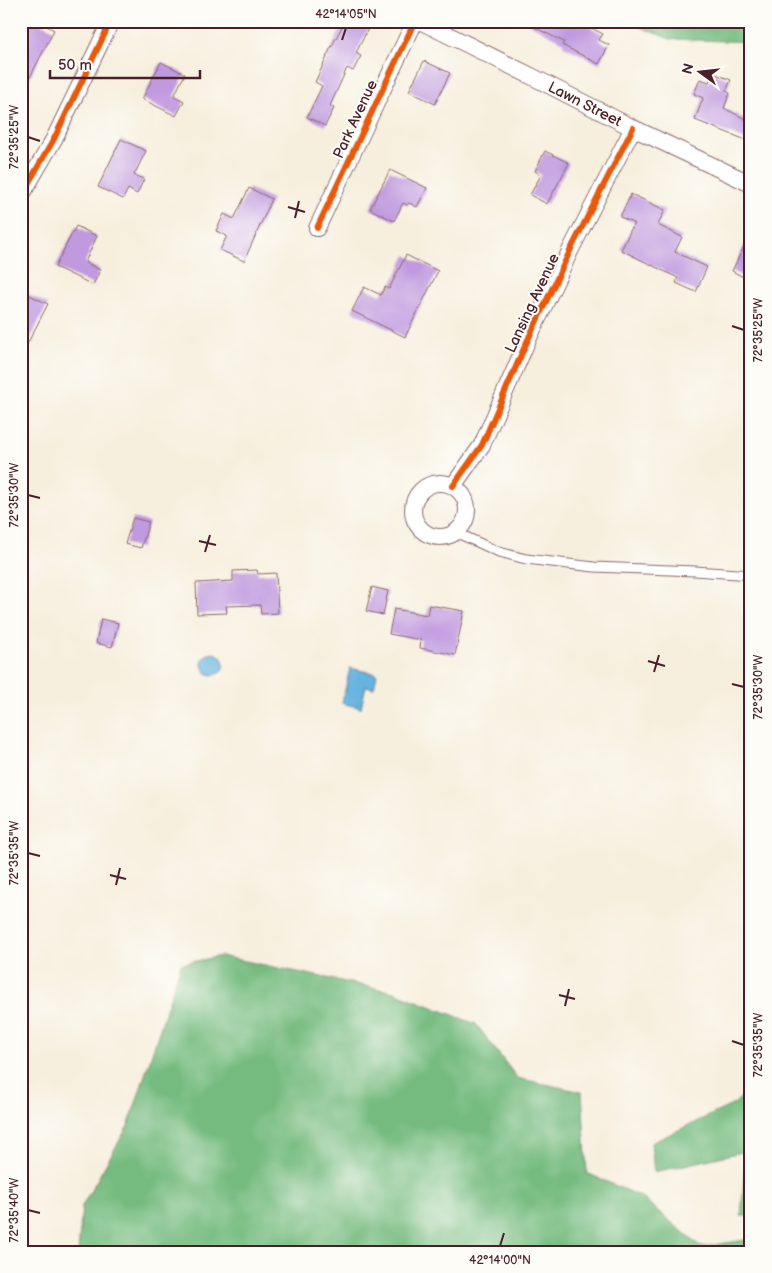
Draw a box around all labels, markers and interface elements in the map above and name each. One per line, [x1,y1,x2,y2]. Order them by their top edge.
text: 42°14'05"N [315,7,377,22]
scale bar [50,48,200,80]
north arrow [674,48,724,98]
text: 50 m [58,56,92,75]
text: N [678,61,697,76]
street label: Park Avenue [329,77,382,162]
street label: Lawn Street [545,78,625,131]
text: 72°35'25"W [7,105,22,169]
street label: Lansing Avenue [501,250,564,356]
text: 72°35'25"W [751,298,766,362]
text: 72°35'30"W [7,462,22,527]
text: 72°35'30"W [751,654,766,719]
text: 72°35'35"W [7,821,22,885]
text: 72°35'35"W [751,1013,766,1077]
text: 72°35'40"W [7,1178,22,1242]
text: 42°14'00"N [469,1253,531,1268]

